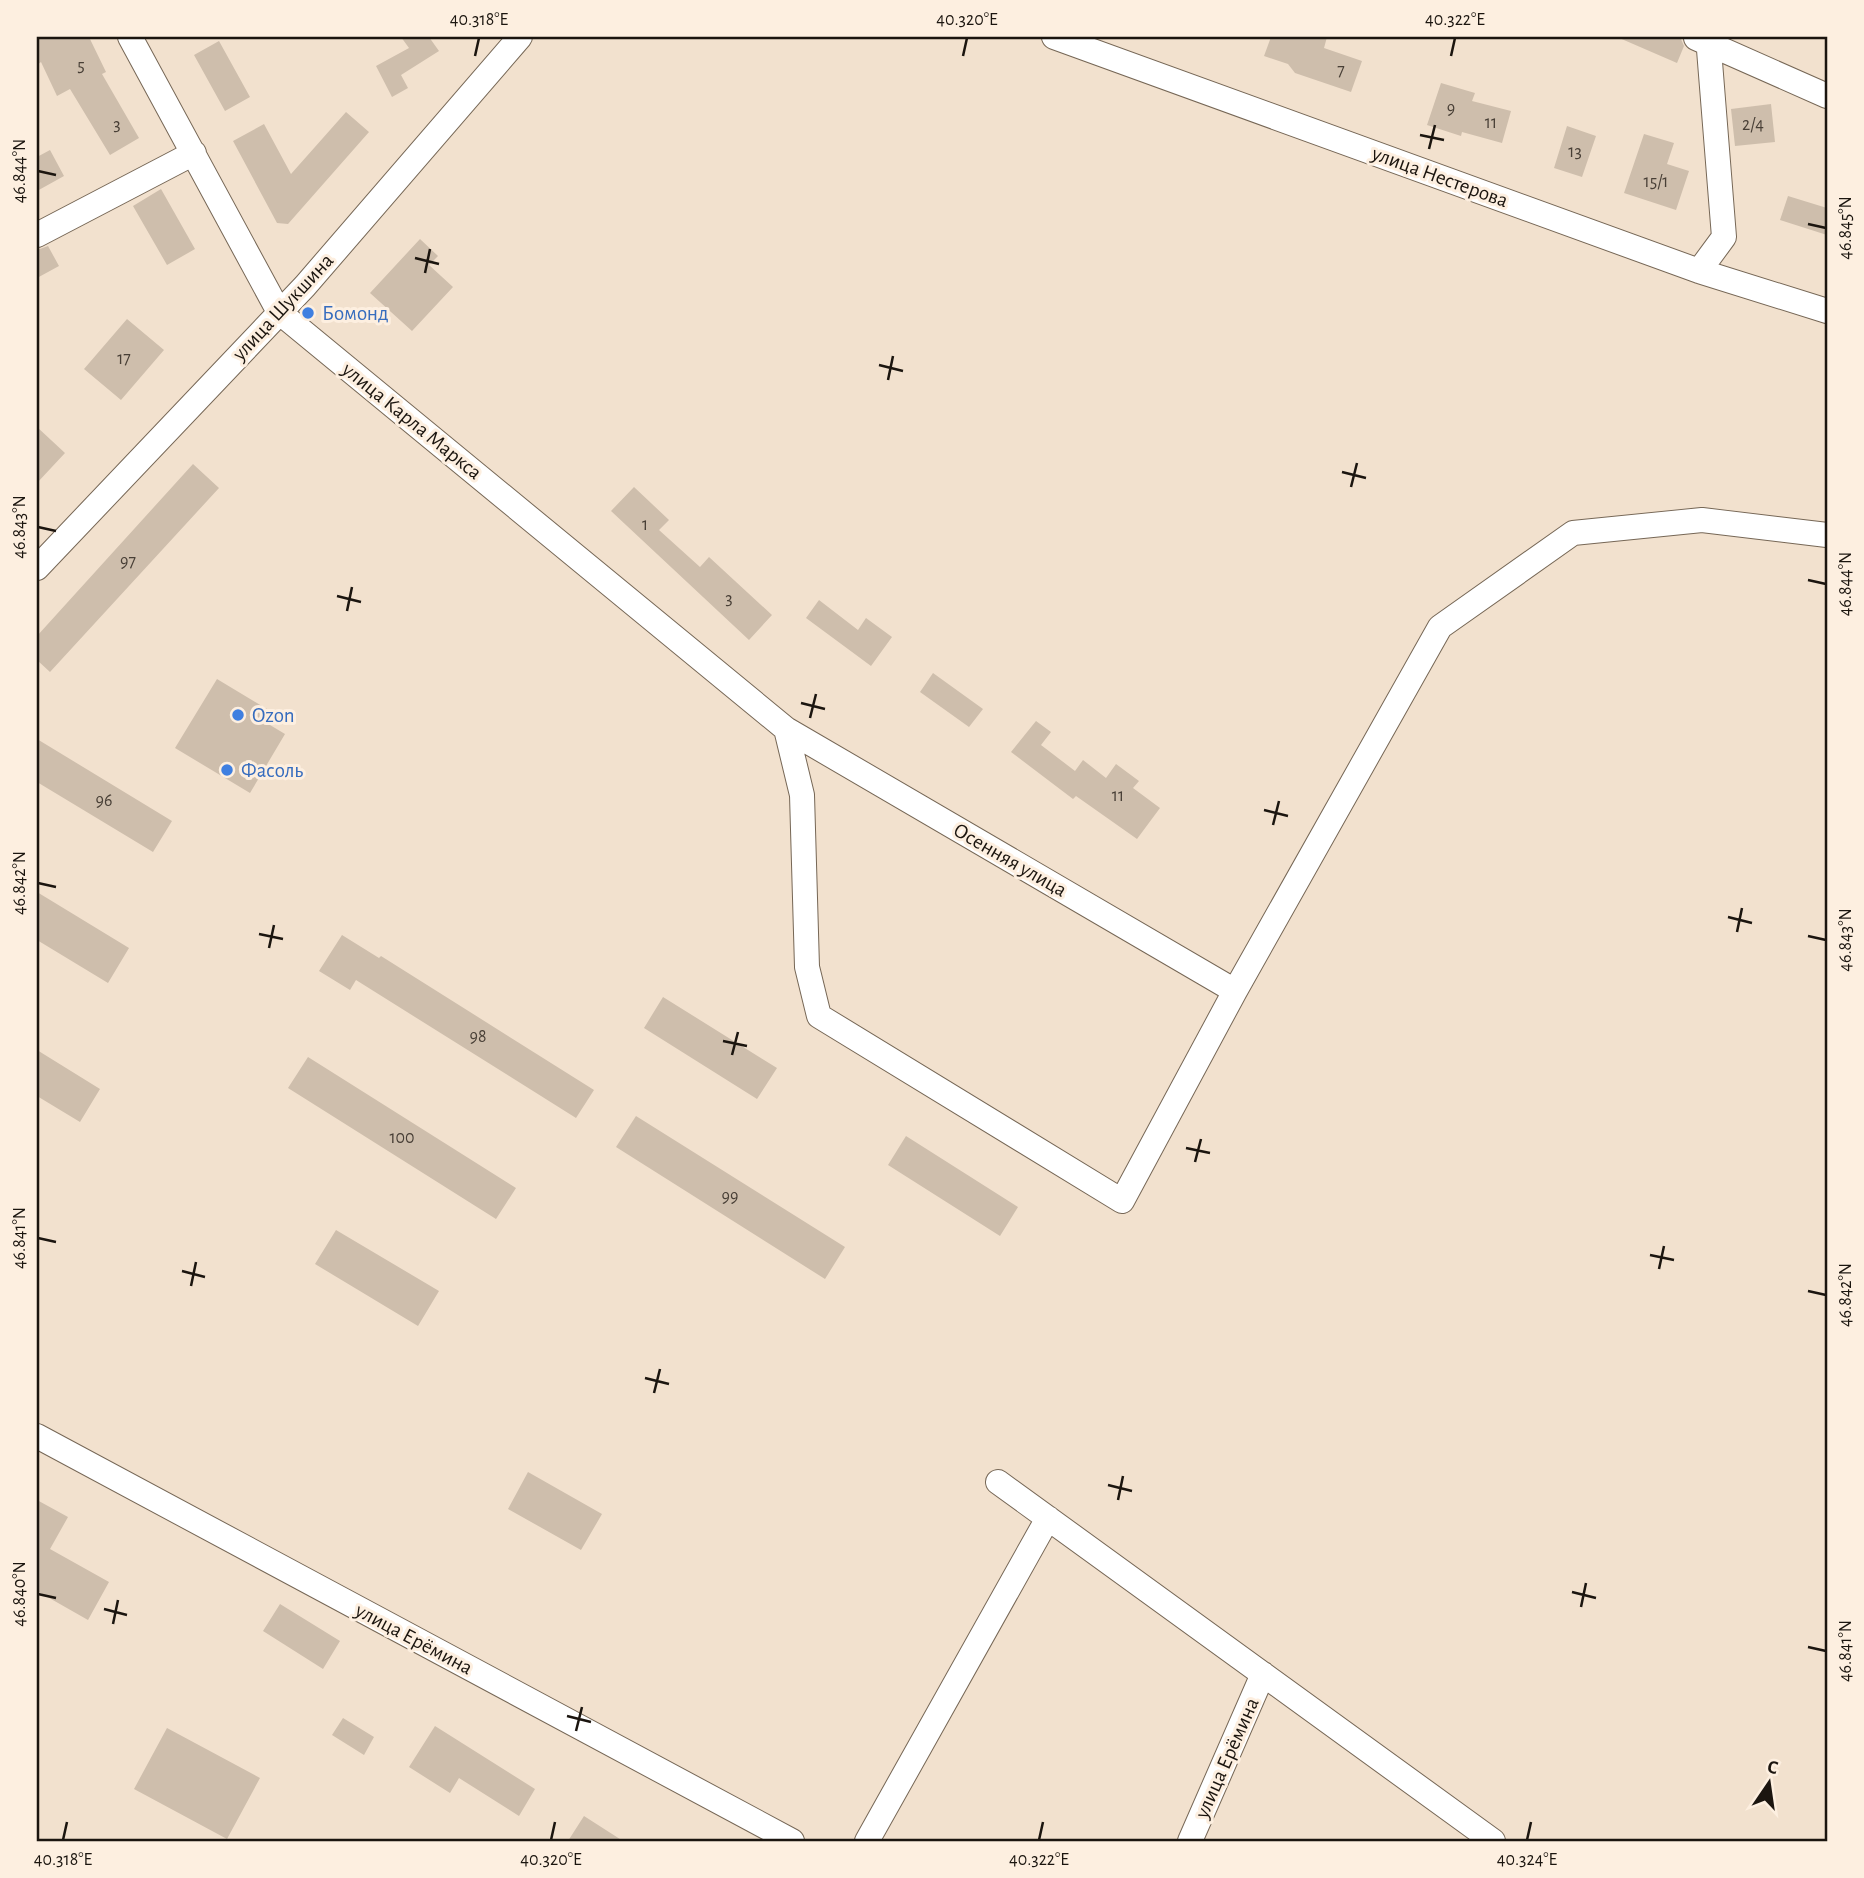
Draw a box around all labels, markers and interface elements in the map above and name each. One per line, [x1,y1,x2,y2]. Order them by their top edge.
text: 40.318°E [450,11,509,29]
text: 40.320°E [936,11,998,29]
text: 40.322°E [1425,11,1485,29]
house number: 5 [77,57,85,75]
house number: 7 [1337,62,1345,80]
house number: 9 [1447,100,1455,118]
house number: 11 [1485,114,1497,132]
house number: 3 [113,116,121,134]
house number: 2/4 [1742,116,1764,134]
text: 46.844°N [11,139,29,203]
street label: улица Нестерова [1368,142,1511,211]
house number: 13 [1568,143,1582,161]
house number: 15/1 [1643,173,1669,191]
text: 46.845°N [1837,196,1855,260]
street label: улица Шукшина [228,249,338,365]
place label: Бомонд [322,303,389,324]
marker: Бомонд [300,305,316,321]
house number: 17 [117,350,131,368]
street label: улица Карла Маркса [338,358,486,484]
text: 46.843°N [11,495,29,559]
house number: 1 [642,516,648,534]
text: 46.844°N [1837,552,1855,616]
house number: 97 [120,553,136,571]
house number: 3 [725,590,733,608]
place label: Ozon [252,705,295,726]
marker: Ozon [230,707,246,723]
place label: Фасоль [241,760,303,781]
marker: Фасоль [219,762,235,778]
house number: 11 [1112,787,1124,805]
house number: 96 [96,792,112,810]
street label: Осенняя улица [950,819,1071,901]
text: 46.842°N [11,851,29,915]
text: 46.843°N [1837,908,1855,972]
house number: 98 [470,1028,487,1046]
house number: 100 [389,1129,415,1147]
house number: 99 [722,1188,738,1206]
text: 46.841°N [11,1207,29,1269]
text: 46.842°N [1837,1263,1855,1327]
text: 46.840°N [11,1561,29,1627]
street label: улица Ерёмина [351,1599,476,1679]
text: 46.841°N [1837,1620,1855,1682]
street label: улица Ерёмина [1191,1694,1263,1822]
north arrow [1734,1748,1804,1818]
text: С [1765,1757,1780,1778]
text: 40.318°E [34,1851,93,1869]
text: 40.320°E [520,1851,582,1869]
text: 40.322°E [1009,1851,1069,1869]
text: 40.324°E [1497,1851,1558,1869]

